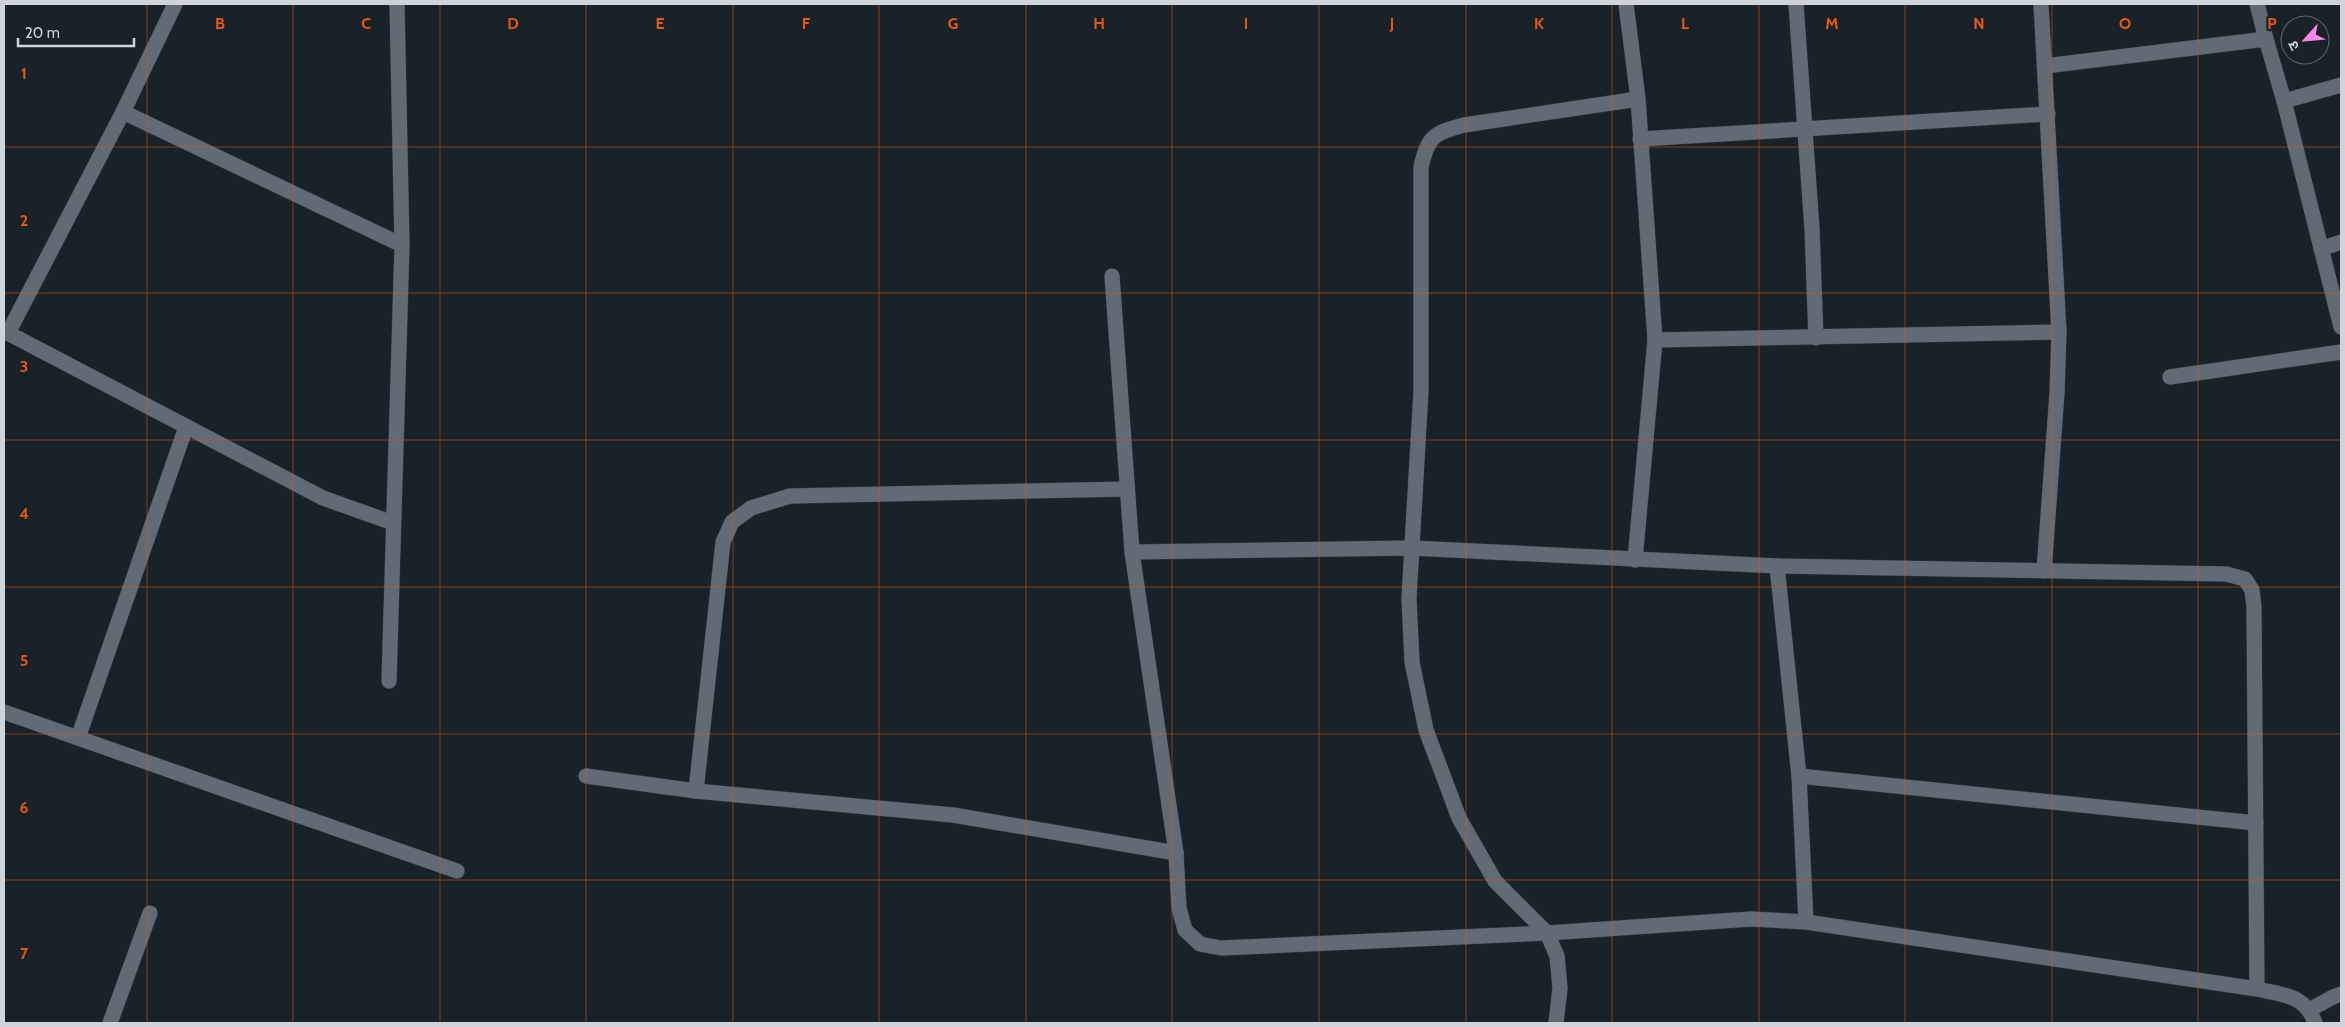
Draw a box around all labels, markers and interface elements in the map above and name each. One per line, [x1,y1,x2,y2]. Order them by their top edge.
text: B [215,14,225,33]
text: C [361,14,371,33]
text: D [507,14,519,33]
text: E [655,14,665,33]
text: F [802,14,811,33]
text: G [948,14,958,33]
text: H [1093,14,1105,33]
text: I [1244,14,1248,33]
text: J [1389,14,1394,33]
text: K [1534,14,1544,33]
text: L [1681,14,1689,33]
text: M [1825,14,1839,33]
text: N [1973,14,1985,33]
text: O [2119,14,2131,33]
text: P [2267,14,2277,33]
scale bar [18,15,134,47]
north arrow [2280,15,2330,65]
text: 20 m [25,24,60,42]
text: उ [2283,37,2303,54]
text: 1 [21,64,27,83]
text: 2 [20,211,28,230]
text: 3 [20,357,28,376]
text: 4 [19,504,29,523]
text: 5 [20,651,28,670]
text: 6 [20,798,29,817]
text: 7 [20,944,29,963]

